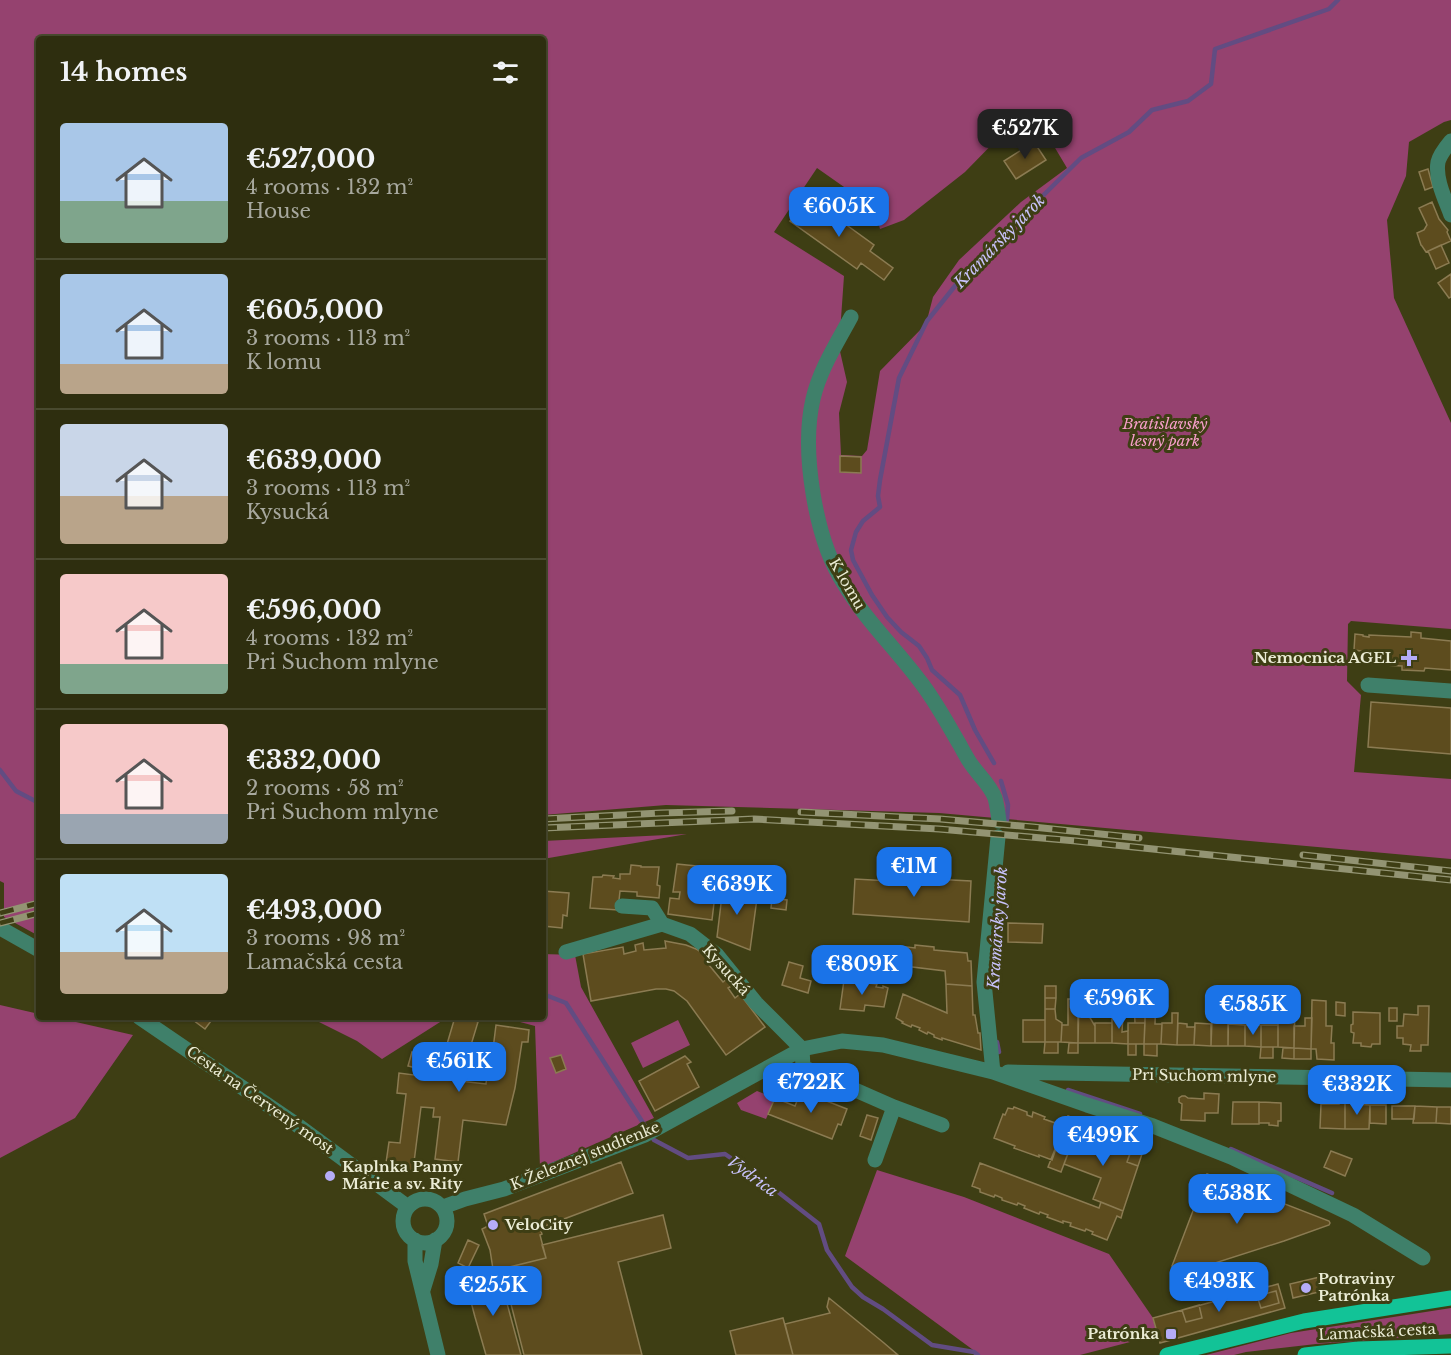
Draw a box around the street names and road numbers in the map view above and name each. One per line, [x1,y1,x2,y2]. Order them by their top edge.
street label: K lomu [825,555,870,613]
street label: Kysucká [698,940,755,1000]
street label: Cesta na Červený most [183,1042,338,1158]
street label: Pri Suchom mlyne [1132,1065,1276,1086]
street label: K Železnej studienke [507,1117,662,1194]
street label: Lamačská cesta [1318,1319,1437,1344]

